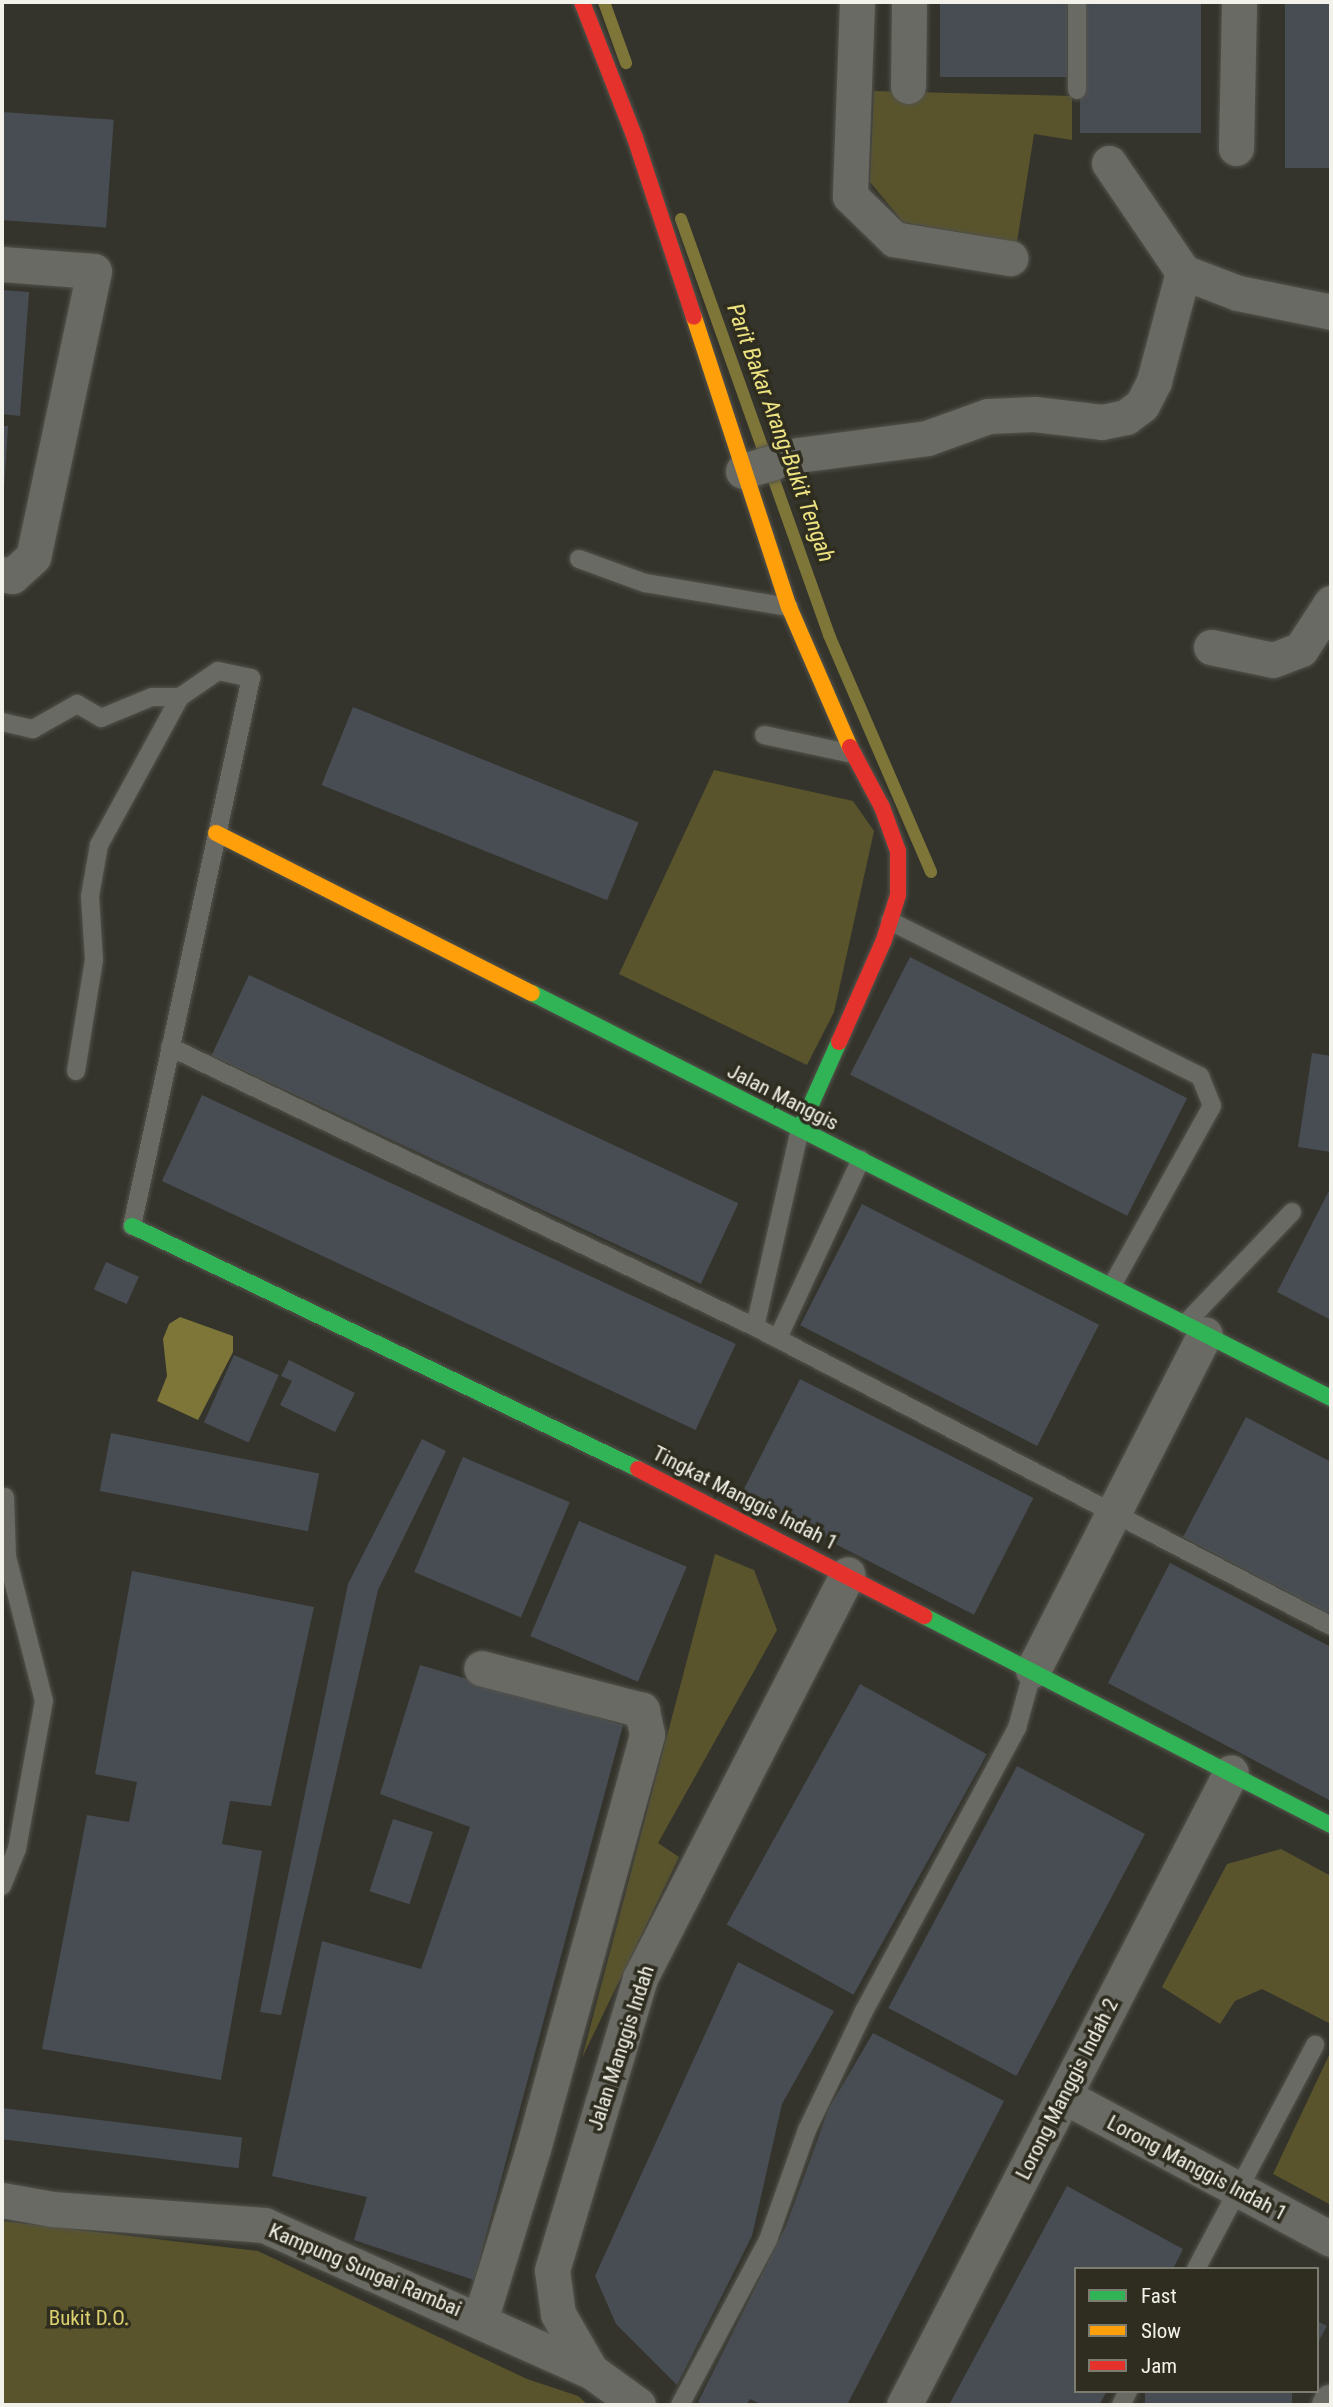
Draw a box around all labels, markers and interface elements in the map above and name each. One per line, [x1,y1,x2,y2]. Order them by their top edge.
water label: Parit Bakar Arang-Bukit Tengah [720,300,840,566]
street label: Jalan Manggis [723,1058,843,1136]
street label: Tingkat Manggis Indah 1 [648,1440,842,1556]
street label: Jalan Manggis Indah [582,1962,660,2134]
street label: Lorong Manggis Indah 2 [1010,1994,1124,2184]
street label: Lorong Manggis Indah 1 [1103,2110,1291,2226]
street label: Kampung Sungai Rambai [265,2218,465,2322]
legend [1074,2267,1319,2393]
text: Fast [1141,2284,1177,2308]
park label: Bukit D.O. [49,2305,129,2331]
text: Slow [1141,2319,1181,2343]
text: Jam [1141,2354,1177,2378]

